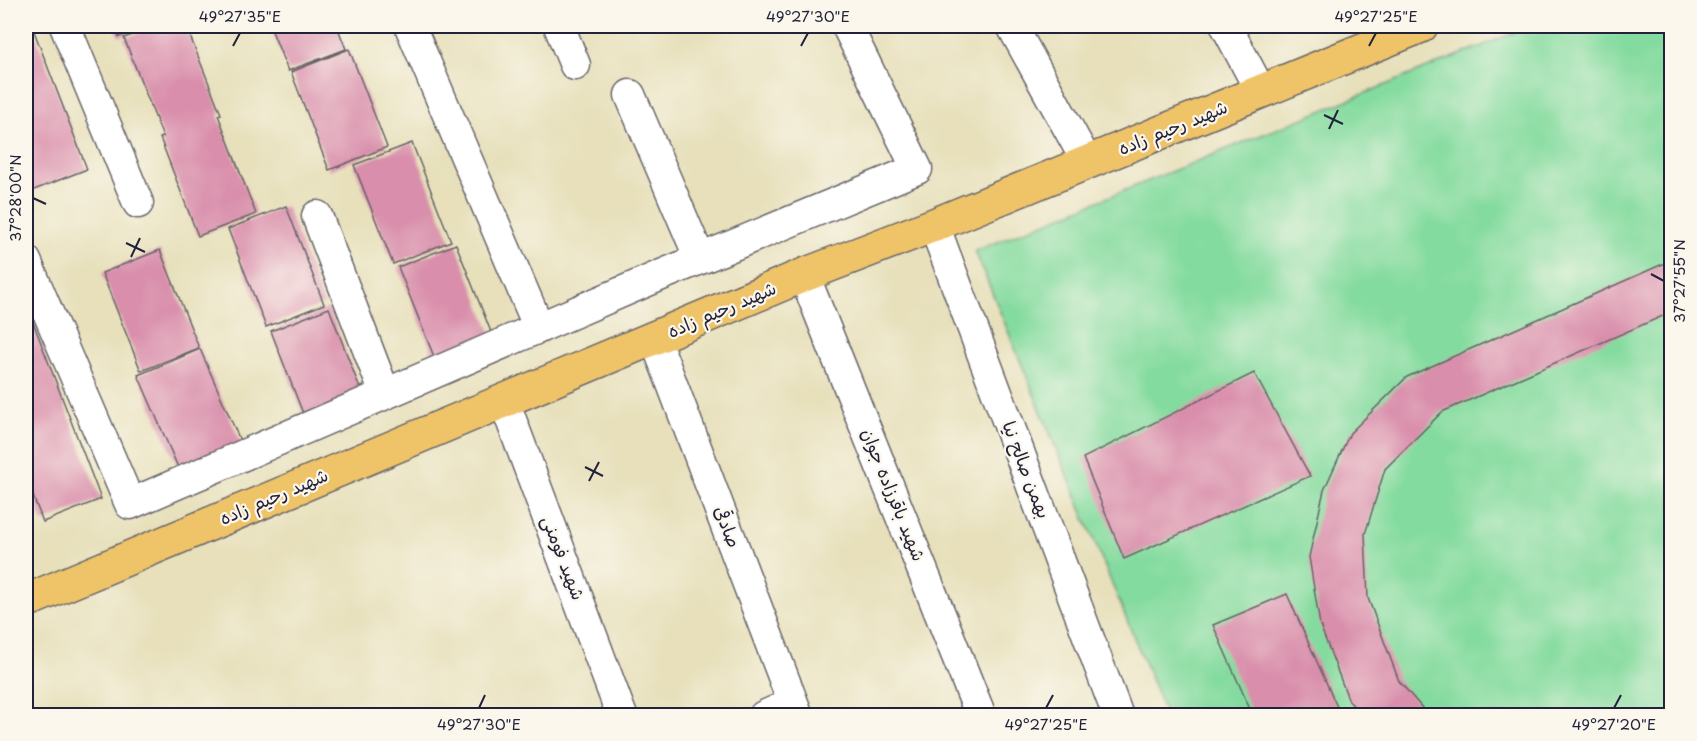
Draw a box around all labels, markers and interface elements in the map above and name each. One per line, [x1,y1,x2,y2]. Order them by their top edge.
text: 49°27'35"E [199,4,281,27]
text: 49°27'30"E [766,4,850,27]
text: 49°27'25"E [1334,4,1418,27]
street label: شهید رحیم زاده [1114,92,1232,163]
text: 37°28'00"N [3,154,26,242]
text: 37°27'55"N [1667,239,1690,323]
street label: شهید رحیم زاده [663,274,781,346]
street label: بهمن صالح نیا [996,417,1058,522]
street label: شهید باقرزاده جوان [855,424,933,565]
street label: شهید رحیم زاده [215,461,333,533]
street label: صادقی [708,502,749,551]
street label: شهید فومنی [536,511,593,604]
text: 49°27'30"E [437,712,521,735]
text: 49°27'25"E [1004,712,1088,735]
text: 49°27'20"E [1572,712,1656,735]

